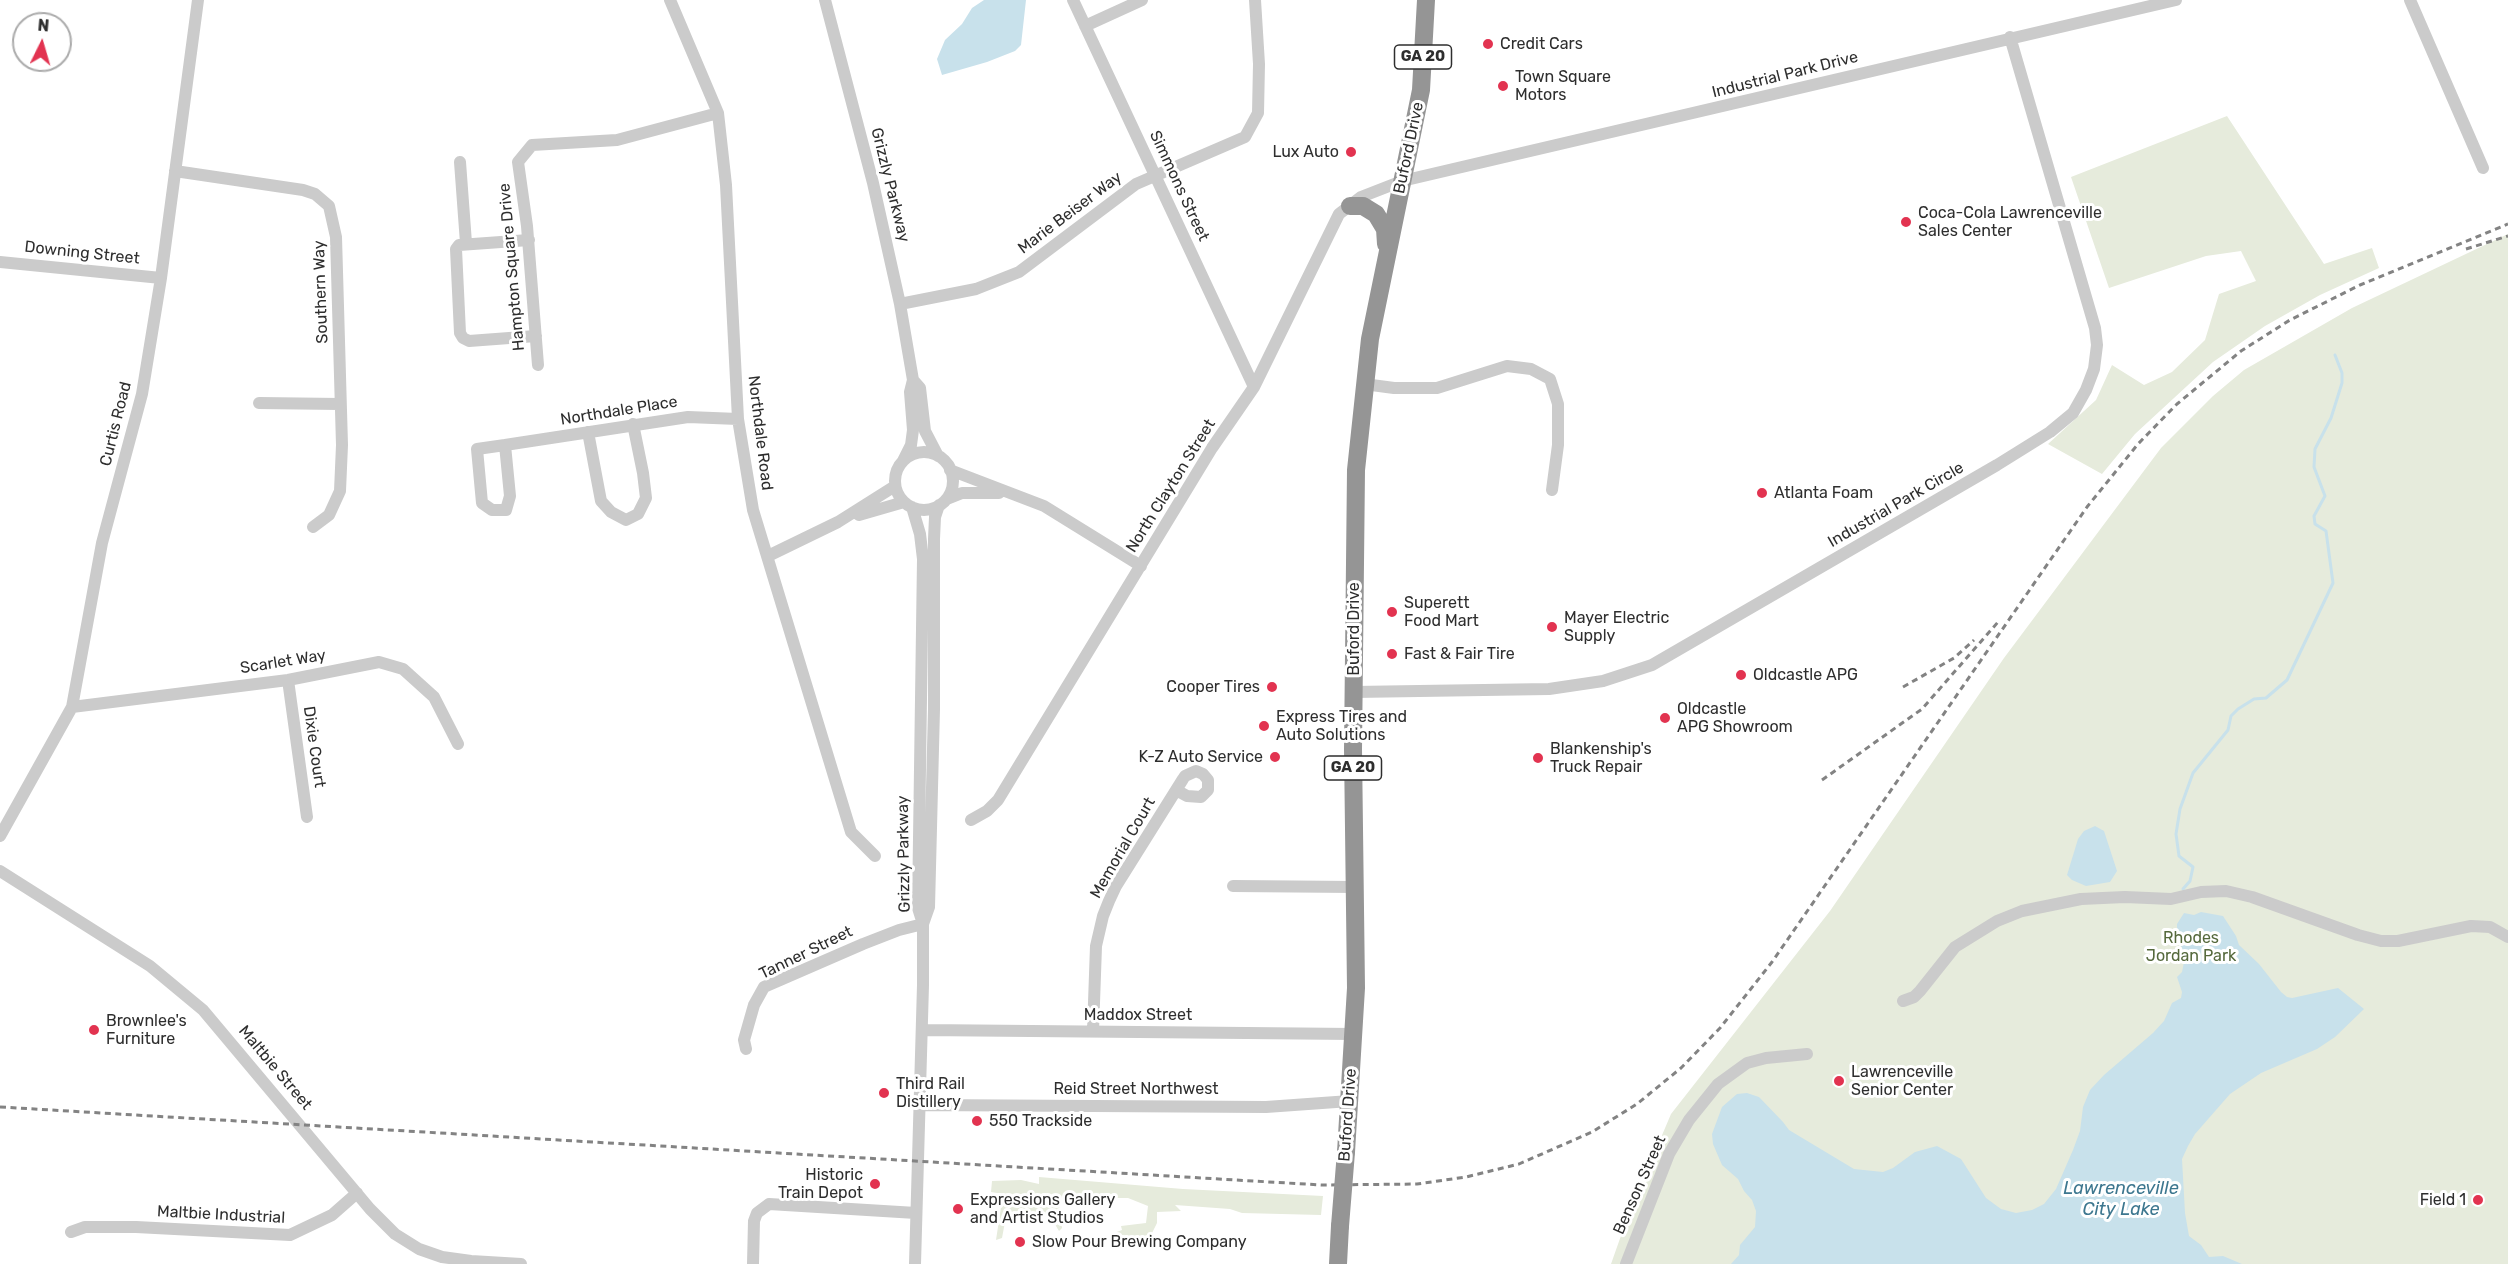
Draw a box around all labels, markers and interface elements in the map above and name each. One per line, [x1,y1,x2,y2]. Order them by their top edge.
north arrow [12,12,72,72]
text: N [37,16,50,36]
place label: Credit Cars [1500,34,1583,54]
marker: Credit Cars [1481,37,1495,51]
road number: GA 20 [1394,45,1452,69]
street label: Industrial Park Drive [1710,48,1860,102]
place label: Town Square Motors [1515,67,1611,105]
marker: Town Square Motors [1496,79,1510,93]
street label: Buford Drive [1390,100,1428,196]
street label: Grizzly Parkway [867,126,913,244]
street label: Simmons Street [1145,128,1213,244]
place label: Lux Auto [1272,142,1339,162]
marker: Lux Auto [1344,145,1358,159]
street label: Marie Beiser Way [1014,168,1126,258]
street label: Hampton Square Drive [495,182,529,352]
place label: Coca-Cola Lawrenceville Sales Center [1918,203,2102,241]
marker: Coca-Cola Lawrenceville Sales Center [1899,215,1913,229]
street label: Downing Street [23,237,141,269]
street label: Southern Way [310,240,332,344]
street label: Northdale Road [743,375,777,491]
street label: Curtis Road [96,380,136,468]
street label: Northdale Place [559,392,679,430]
street label: North Clayton Street [1122,416,1220,556]
street label: Industrial Park Circle [1825,458,1967,552]
place label: Atlanta Foam [1774,483,1873,503]
marker: Atlanta Foam [1755,486,1769,500]
street label: Buford Drive [1344,582,1364,676]
place label: Superett Food Mart [1404,593,1479,631]
marker: Superett Food Mart [1385,605,1399,619]
place label: Mayer Electric Supply [1564,608,1669,646]
marker: Mayer Electric Supply [1545,620,1559,634]
place label: Fast & Fair Tire [1404,644,1515,664]
street label: Scarlet Way [239,646,327,678]
marker: Fast & Fair Tire [1385,647,1399,661]
place label: Oldcastle APG [1753,665,1858,685]
marker: Oldcastle APG [1734,668,1748,682]
place label: Cooper Tires [1166,677,1260,697]
marker: Cooper Tires [1265,680,1279,694]
place label: Oldcastle APG Showroom [1677,699,1793,737]
street label: Dixie Court [299,705,329,789]
place label: Express Tires and Auto Solutions [1276,707,1407,745]
marker: Oldcastle APG Showroom [1658,711,1672,725]
marker: Express Tires and Auto Solutions [1257,719,1271,733]
place label: Blankenship's Truck Repair [1550,739,1652,777]
place label: K-Z Auto Service [1139,747,1263,767]
marker: K-Z Auto Service [1268,750,1282,764]
marker: Blankenship's Truck Repair [1531,751,1545,765]
road number: GA 20 [1324,756,1382,780]
street label: Memorial Court [1086,794,1160,902]
street label: Grizzly Parkway [893,795,915,913]
street label: Tanner Street [756,922,856,984]
park label: Rhodes Jordan Park [2146,928,2236,966]
street label: Maddox Street [1084,1005,1192,1025]
place label: Brownlee's Furniture [106,1011,187,1049]
street label: Maltbie Street [234,1022,316,1114]
marker: Brownlee's Furniture [87,1023,101,1037]
place label: Lawrenceville Senior Center [1851,1062,1953,1100]
street label: Buford Drive [1335,1068,1361,1162]
place label: Third Rail Distillery [896,1074,965,1112]
marker: Lawrenceville Senior Center [1832,1074,1846,1088]
street label: Reid Street Northwest [1053,1079,1219,1099]
marker: Third Rail Distillery [877,1086,891,1100]
place label: 550 Trackside [989,1111,1092,1131]
marker: 550 Trackside [970,1114,984,1128]
street label: Benson Street [1610,1132,1670,1238]
place label: Historic Train Depot [778,1165,863,1203]
marker: Historic Train Depot [868,1177,882,1191]
water label: Lawrenceville City Lake [2063,1178,2179,1220]
place label: Expressions Gallery and Artist Studios [970,1190,1115,1228]
place label: Field 1 [2420,1190,2466,1210]
marker: Field 1 [2471,1193,2485,1207]
street label: Maltbie Industrial [156,1202,286,1228]
marker: Expressions Gallery and Artist Studios [951,1202,965,1216]
place label: Slow Pour Brewing Company [1032,1232,1246,1252]
marker: Slow Pour Brewing Company [1013,1235,1027,1249]

